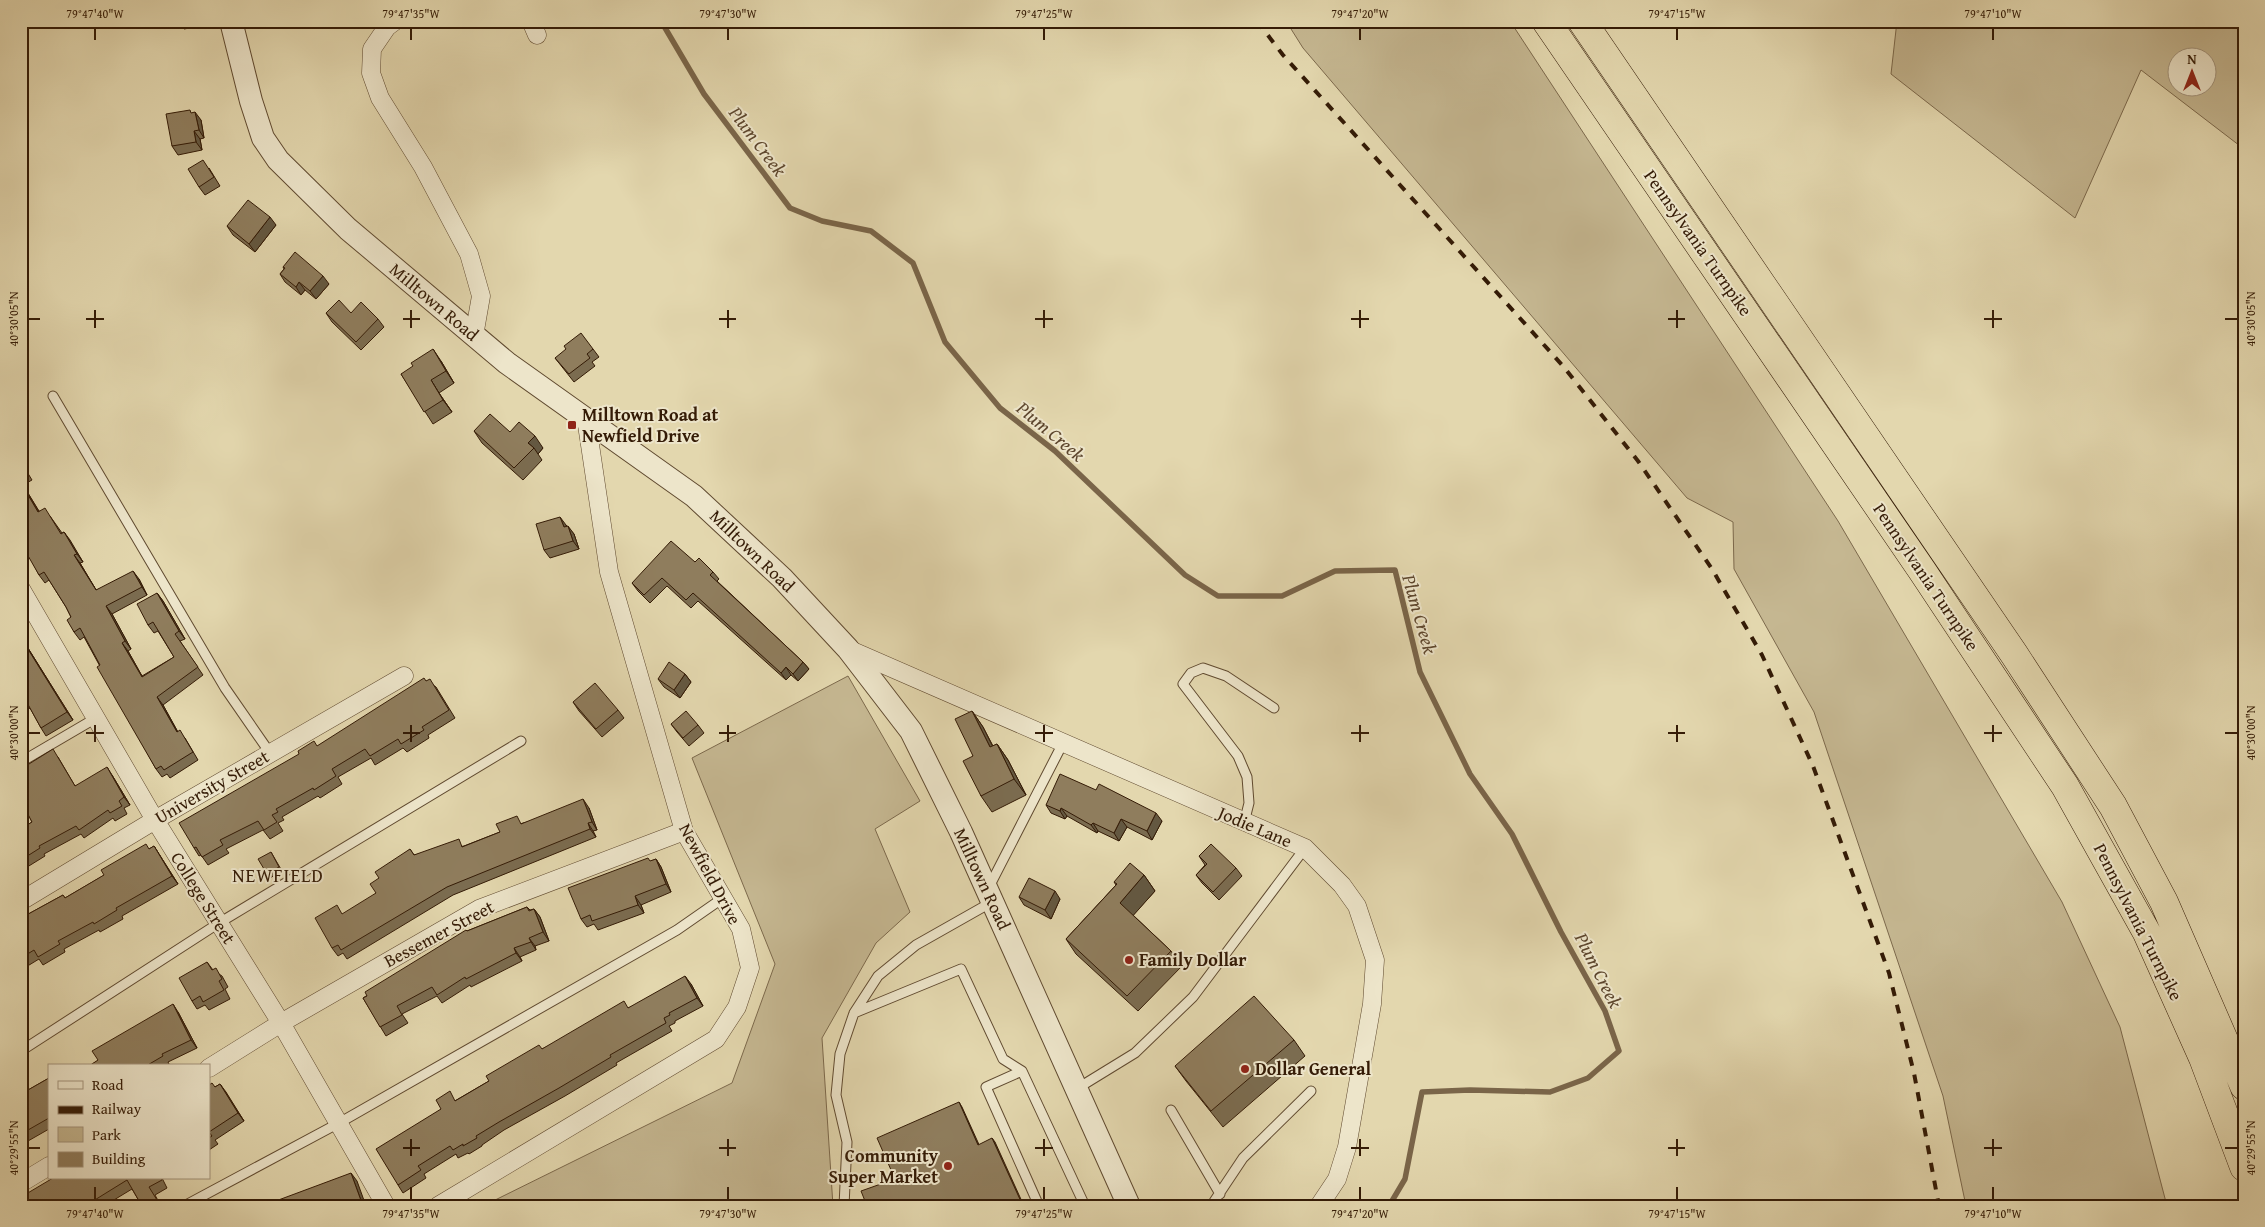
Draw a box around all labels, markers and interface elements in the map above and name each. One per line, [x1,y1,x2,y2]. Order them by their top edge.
text: 79°47'40"W [66,5,125,22]
text: 79°47'35"W [382,5,441,22]
text: 79°47'30"W [699,5,758,22]
text: 79°47'25"W [1015,5,1074,22]
text: 79°47'20"W [1331,5,1390,22]
text: 79°47'15"W [1648,5,1707,22]
text: 79°47'10"W [1964,5,2023,22]
north arrow [2168,48,2218,98]
text: N [2187,49,2197,69]
water label: Plum Creek [722,99,794,182]
street label: Pennsylvania Turnpike [1638,164,1759,322]
street label: Milltown Road [384,256,485,347]
text: 40°30'05"N [5,291,22,347]
text: 40°30'05"N [2242,291,2259,347]
water label: Plum Creek [1010,393,1091,468]
place label: Milltown Road at Newfield Drive [582,401,718,449]
marker: Milltown Road at Newfield Drive [566,419,578,431]
street label: Pennsylvania Turnpike [1867,497,1986,656]
street label: Milltown Road [704,503,801,599]
water label: Plum Creek [1395,570,1445,657]
text: 40°30'00"N [5,705,22,761]
text: 40°30'00"N [2242,705,2259,761]
street label: University Street [149,742,275,830]
street label: Jodie Lane [1212,798,1296,854]
street label: Newfield Drive [672,818,748,929]
street label: Milltown Road [947,823,1018,935]
street label: Pennsylvania Turnpike [2087,838,2190,1005]
street label: College Street [164,846,243,950]
district label: NEWFIELD [232,861,324,889]
street label: Bessemer Street [379,893,499,974]
water label: Plum Creek [1568,926,1630,1013]
place label: Family Dollar [1139,946,1247,973]
marker: Family Dollar [1123,954,1135,966]
place label: Dollar General [1255,1055,1372,1082]
marker: Dollar General [1239,1063,1251,1075]
legend [48,1064,210,1180]
text: Road [92,1074,123,1095]
text: Railway [92,1098,142,1119]
text: 40°29'55"N [5,1120,22,1176]
text: 40°29'55"N [2242,1120,2259,1176]
text: Park [92,1124,121,1145]
place label: Community Super Market [828,1142,939,1190]
text: Building [92,1148,146,1169]
marker: Community Super Market [942,1160,954,1172]
text: 79°47'40"W [66,1205,125,1222]
text: 79°47'35"W [382,1205,441,1222]
text: 79°47'30"W [699,1205,758,1222]
text: 79°47'25"W [1015,1205,1074,1222]
text: 79°47'20"W [1331,1205,1390,1222]
text: 79°47'15"W [1648,1205,1707,1222]
text: 79°47'10"W [1964,1205,2023,1222]

